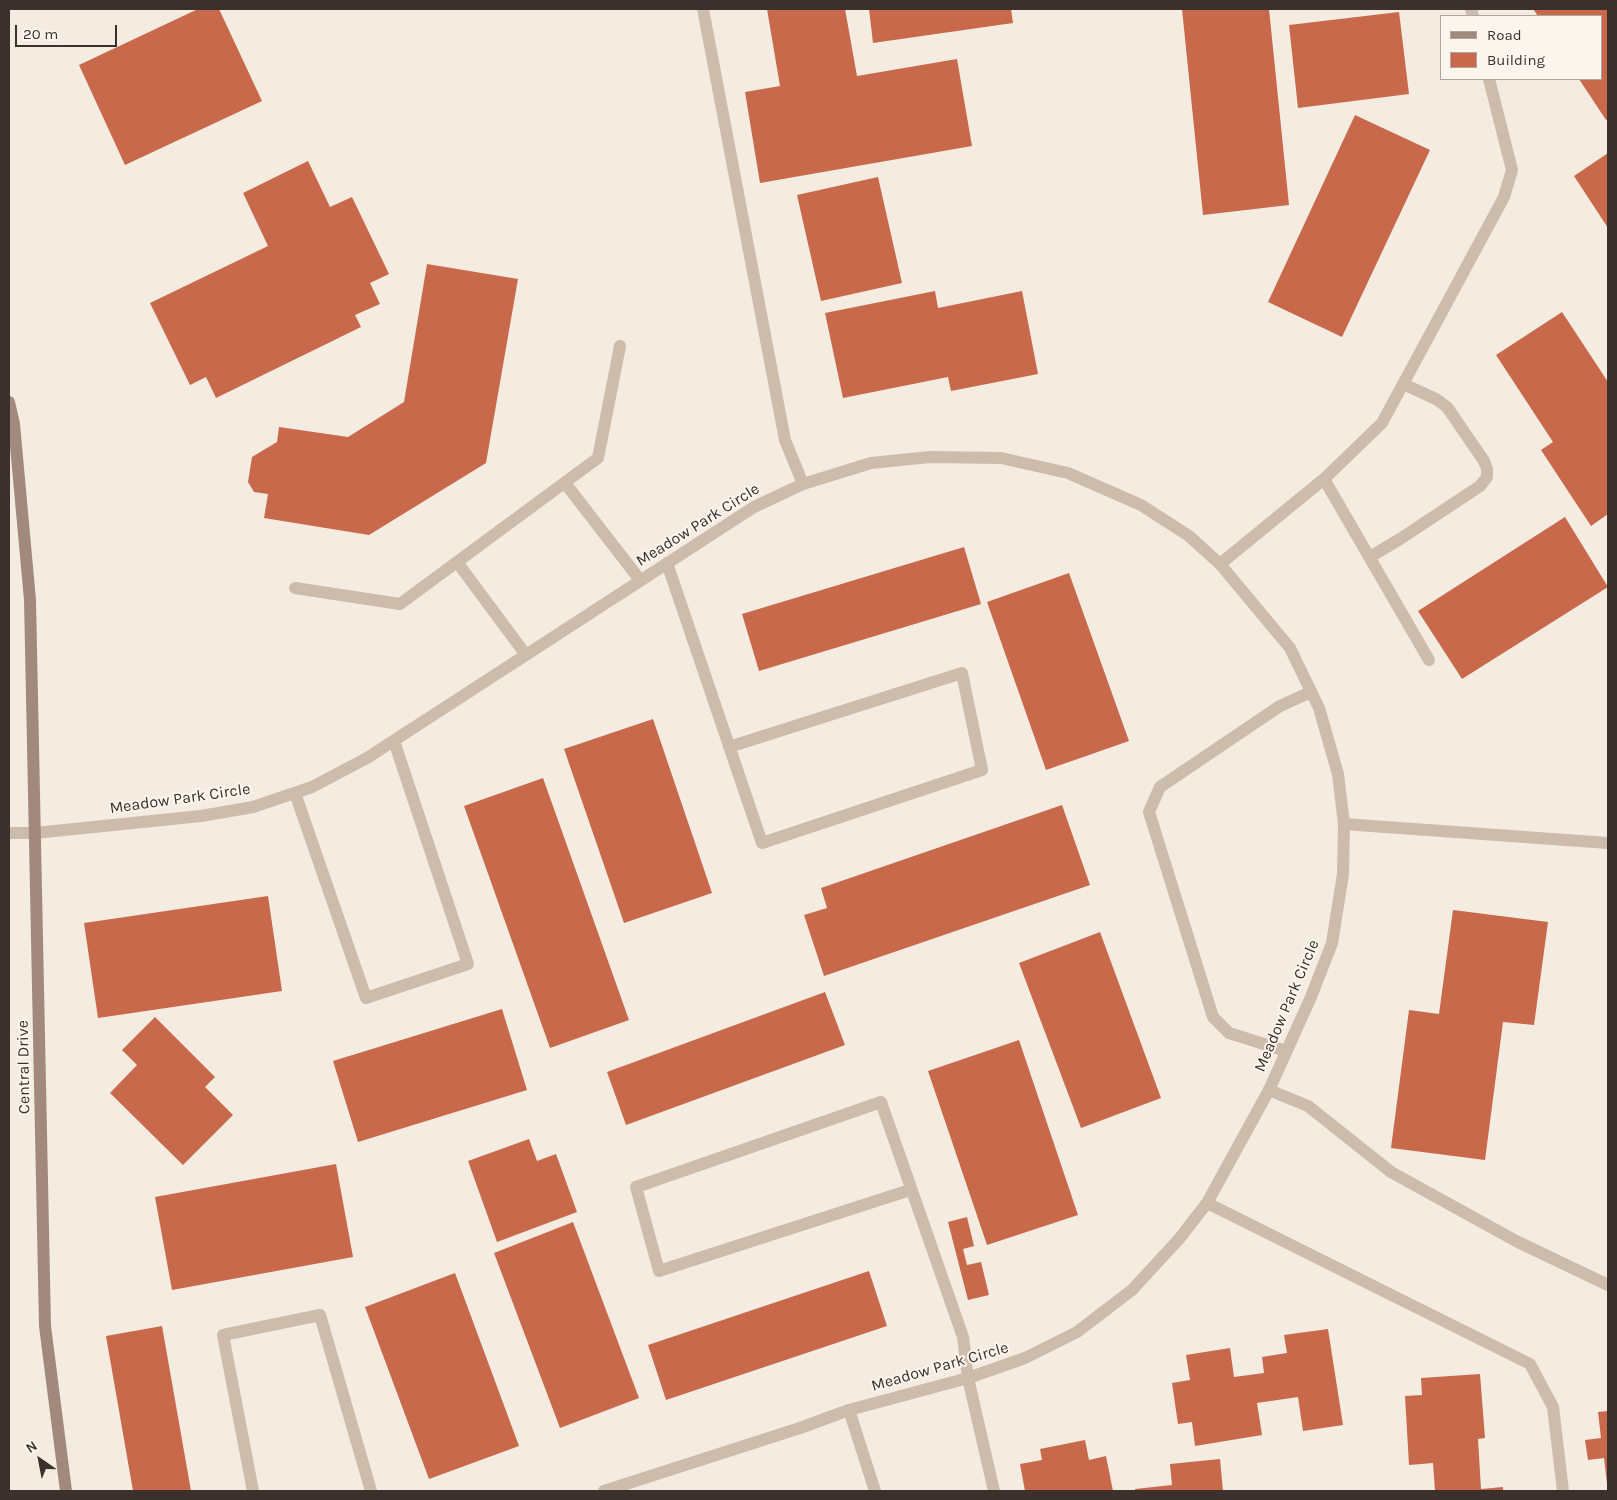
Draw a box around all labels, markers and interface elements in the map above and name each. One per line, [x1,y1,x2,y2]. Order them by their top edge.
scale bar [18,15,120,47]
legend [1440,15,1602,80]
text: 20 m [23,25,58,43]
text: Road [1487,26,1522,44]
text: Building [1487,51,1545,69]
street label: Meadow Park Circle [633,479,763,571]
street label: Meadow Park Circle [108,780,252,818]
street label: Meadow Park Circle [1250,937,1324,1075]
street label: Central Drive [14,1020,34,1114]
street label: Meadow Park Circle [869,1338,1011,1396]
north arrow [15,1435,65,1485]
text: N [23,1437,40,1457]

